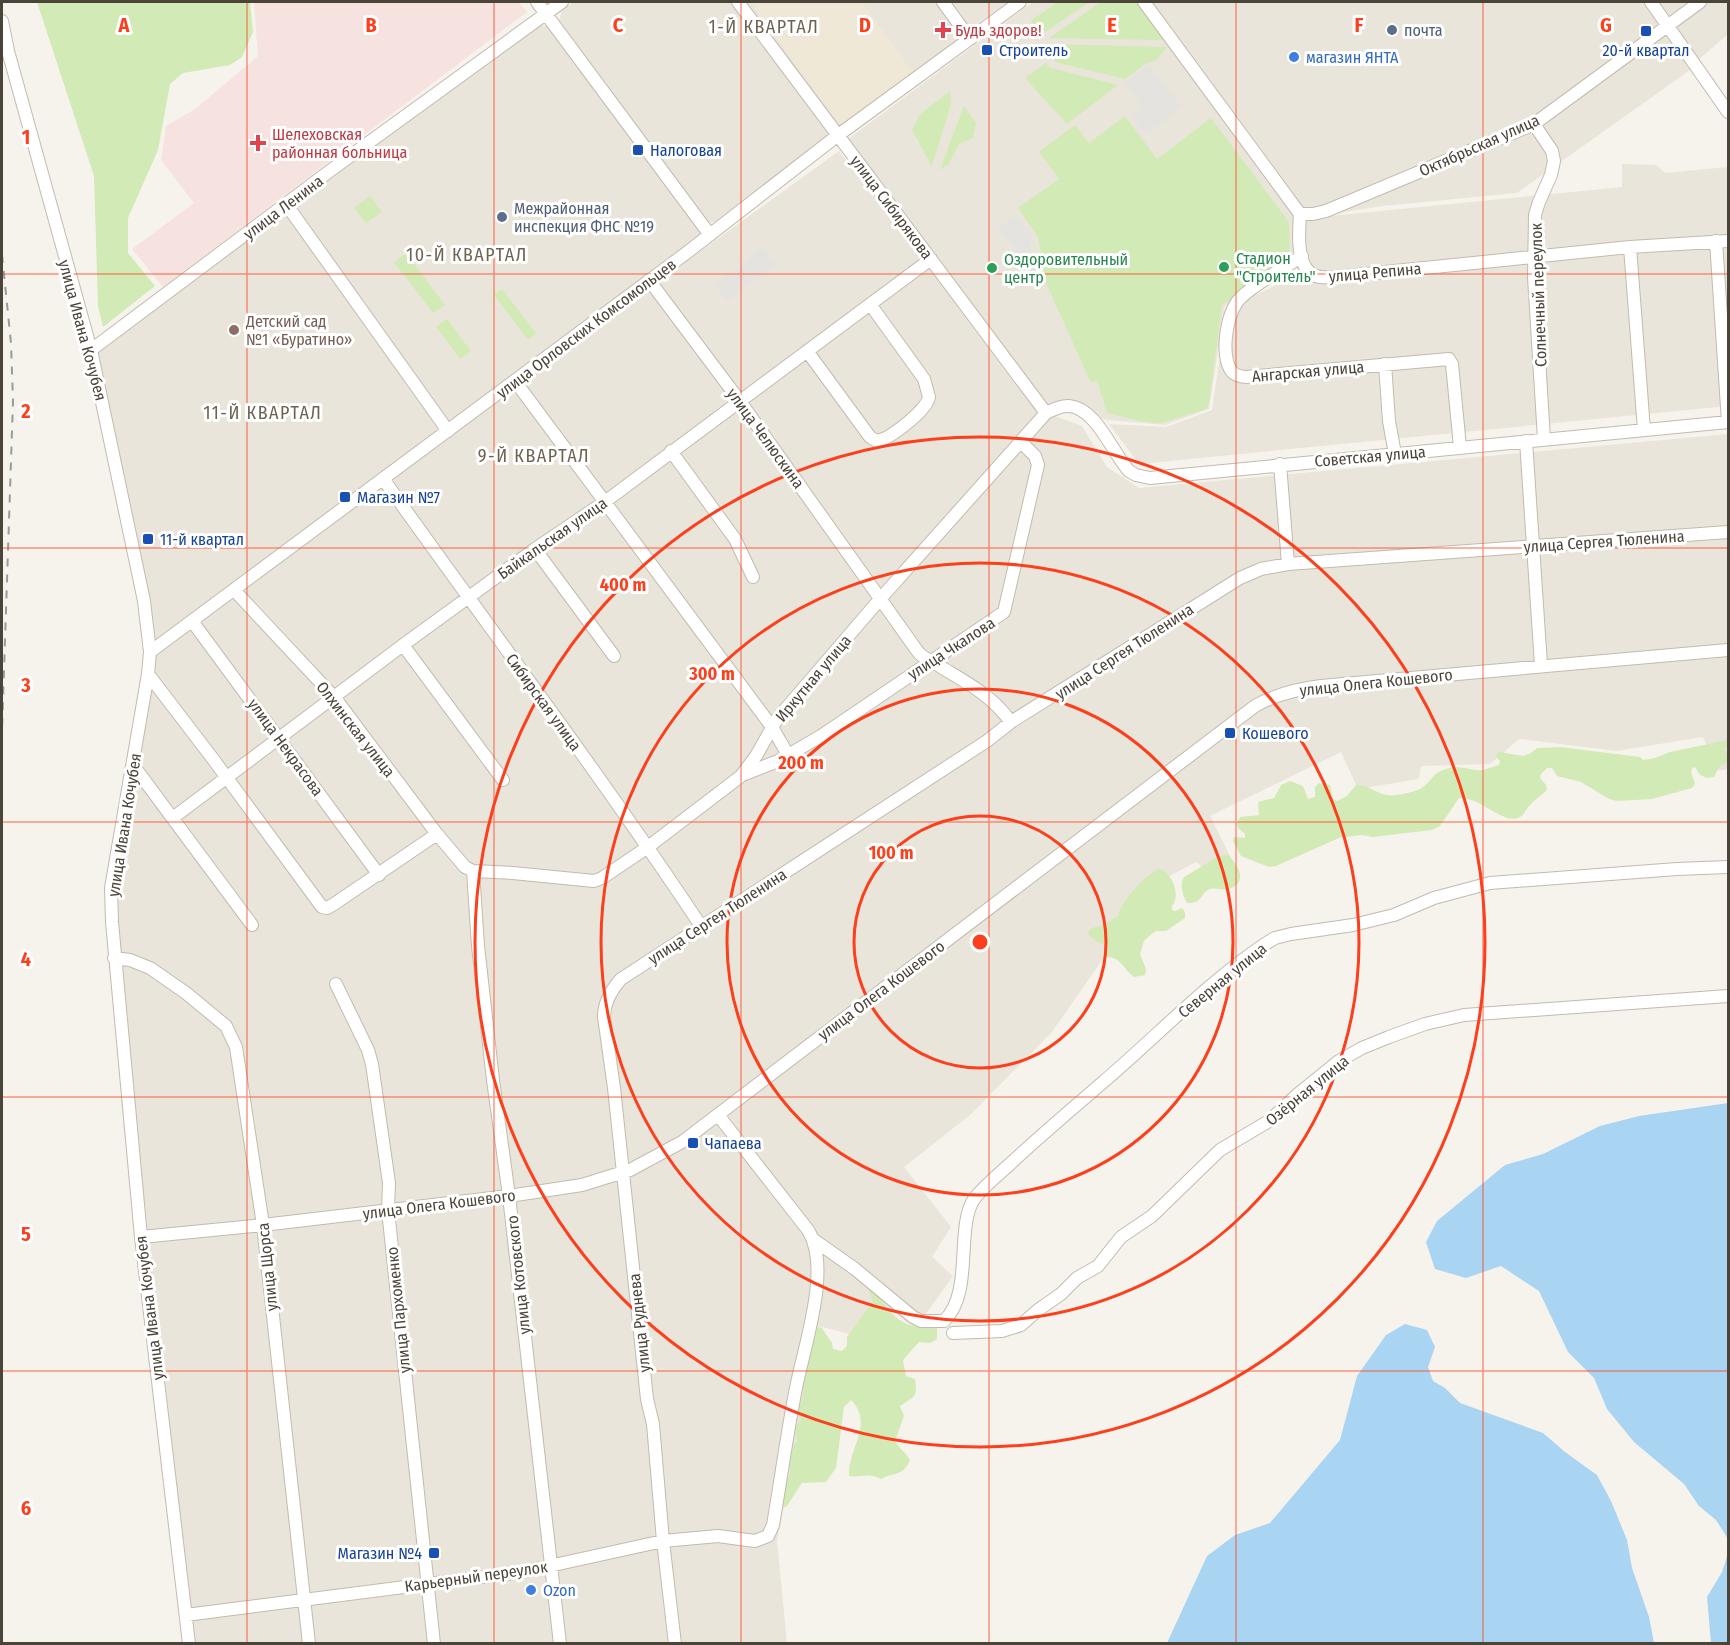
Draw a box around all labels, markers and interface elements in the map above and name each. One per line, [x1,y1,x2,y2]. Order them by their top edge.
text: A [118,13,131,37]
text: B [365,13,377,37]
text: C [613,13,624,37]
text: D [859,13,871,37]
text: E [1107,13,1117,37]
text: F [1355,13,1364,37]
text: G [1600,13,1612,37]
district label: 1-Й КВАРТАЛ [709,16,819,38]
place label: Будь здоров! [955,21,1042,40]
place label: почта [1404,21,1443,40]
marker: Будь здоров! [936,23,950,37]
marker: почта [1385,23,1399,37]
marker: 20-й квартал [1639,24,1653,38]
place label: Строитель [999,41,1068,60]
place label: 20-й квартал [1602,41,1690,60]
marker: Строитель [980,43,994,57]
place label: магазин ЯНТА [1306,48,1399,67]
marker: магазин ЯНТА [1287,50,1301,64]
street label: Октябрьская улица [1416,110,1542,180]
text: 1 [22,125,30,149]
place label: Шелеховская районная больница [272,125,408,162]
marker: Шелеховская районная больница [249,134,267,152]
place label: Налоговая [650,141,722,160]
marker: Налоговая [631,143,645,157]
street label: улица Сибирякова [846,152,937,263]
street label: улица Ленина [240,171,327,243]
place label: Межрайонная инспекция ФНС №19 [514,199,654,236]
marker: Межрайонная инспекция ФНС №19 [495,210,509,224]
street label: Солнечный переулок [1526,222,1551,367]
district label: 10-Й КВАРТАЛ [406,244,528,266]
place label: Стадион "Строитель" [1236,249,1316,286]
place label: Оздоровительный центр [1004,250,1128,287]
street label: улица Орловских Комсомольцев [493,255,680,402]
street label: улица Ивана Кочубея [55,258,110,403]
street label: улица Репина [1328,259,1422,286]
marker: Стадион "Строитель" [1217,260,1231,274]
marker: Оздоровительный центр [985,261,999,275]
place label: Детский сад №1 «Буратино» [245,312,352,349]
marker: Детский сад №1 «Буратино» [227,323,241,337]
street label: Ангарская улица [1251,357,1365,386]
street label: улица Челюскина [723,384,808,492]
text: 2 [20,399,31,423]
district label: 11-Й КВАРТАЛ [204,402,322,424]
street label: Советская улица [1314,442,1427,471]
district label: 9-Й КВАРТАЛ [478,445,590,467]
place label: Магазин №7 [357,488,441,507]
marker: Магазин №7 [338,490,352,504]
street label: Байкальская улица [494,493,611,583]
street label: улица Сергея Тюленина [1523,526,1685,557]
place label: 11-й квартал [160,530,244,549]
marker: 11-й квартал [141,532,155,546]
text: 400 m [600,574,646,596]
street label: улица Сергея Тюленина [1052,600,1197,703]
street label: улица Чкалова [904,613,999,684]
street label: Иркутная улица [772,631,855,726]
street label: Сибирская улица [502,650,585,755]
text: 300 m [688,663,735,685]
street label: улица Олега Кошевого [1299,665,1454,700]
text: 3 [20,673,31,697]
street label: Олхинская улица [312,678,399,781]
street label: улица Некрасова [244,695,327,800]
place label: Кошевого [1242,724,1309,743]
marker: Кошевого [1223,726,1237,740]
street label: улица Ивана Кочубея [104,752,145,898]
text: 200 m [777,752,824,774]
text: 100 m [869,842,913,864]
street label: улица Сергея Тюленина [645,865,790,968]
centre of rings [970,932,990,952]
street label: улица Олега Кошевого [814,937,948,1044]
street label: Северная улица [1174,939,1270,1022]
text: 4 [21,947,31,971]
street label: Озёрная улица [1262,1051,1353,1130]
place label: Чапаева [705,1134,762,1153]
marker: Чапаева [686,1136,700,1150]
street label: улица Олега Кошевого [362,1186,517,1223]
street label: улица Котовского [503,1215,534,1335]
text: 5 [21,1222,31,1246]
street label: улица Щорса [253,1222,282,1312]
street label: улица Ивана Кочубея [131,1235,168,1381]
street label: улица Пархоменко [382,1246,415,1374]
street label: улица Руднева [625,1272,654,1373]
text: 6 [21,1496,31,1520]
place label: Магазин №4 [338,1544,422,1563]
marker: Магазин №4 [427,1546,441,1560]
street label: Карьерный переулок [403,1557,549,1596]
place label: Ozon [543,1581,576,1600]
marker: Ozon [524,1583,538,1597]

